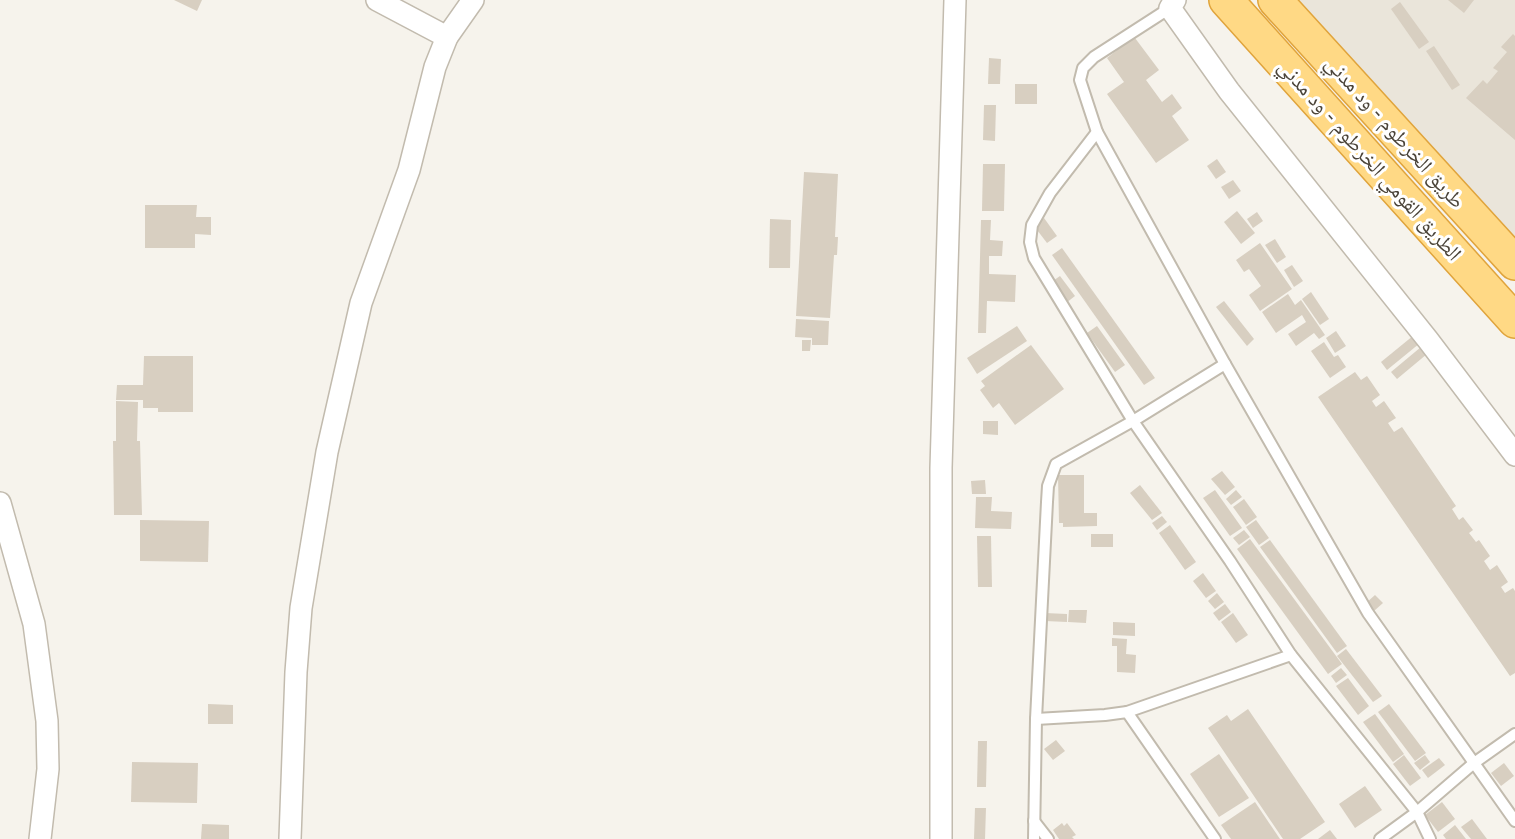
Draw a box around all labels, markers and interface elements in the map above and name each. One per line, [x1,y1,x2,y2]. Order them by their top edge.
street label: طريق الخرطوم - ود مدني [1317,50,1471,216]
street label: الطريق القومي الخرطوم - ود مدني [1270,53,1468,268]

